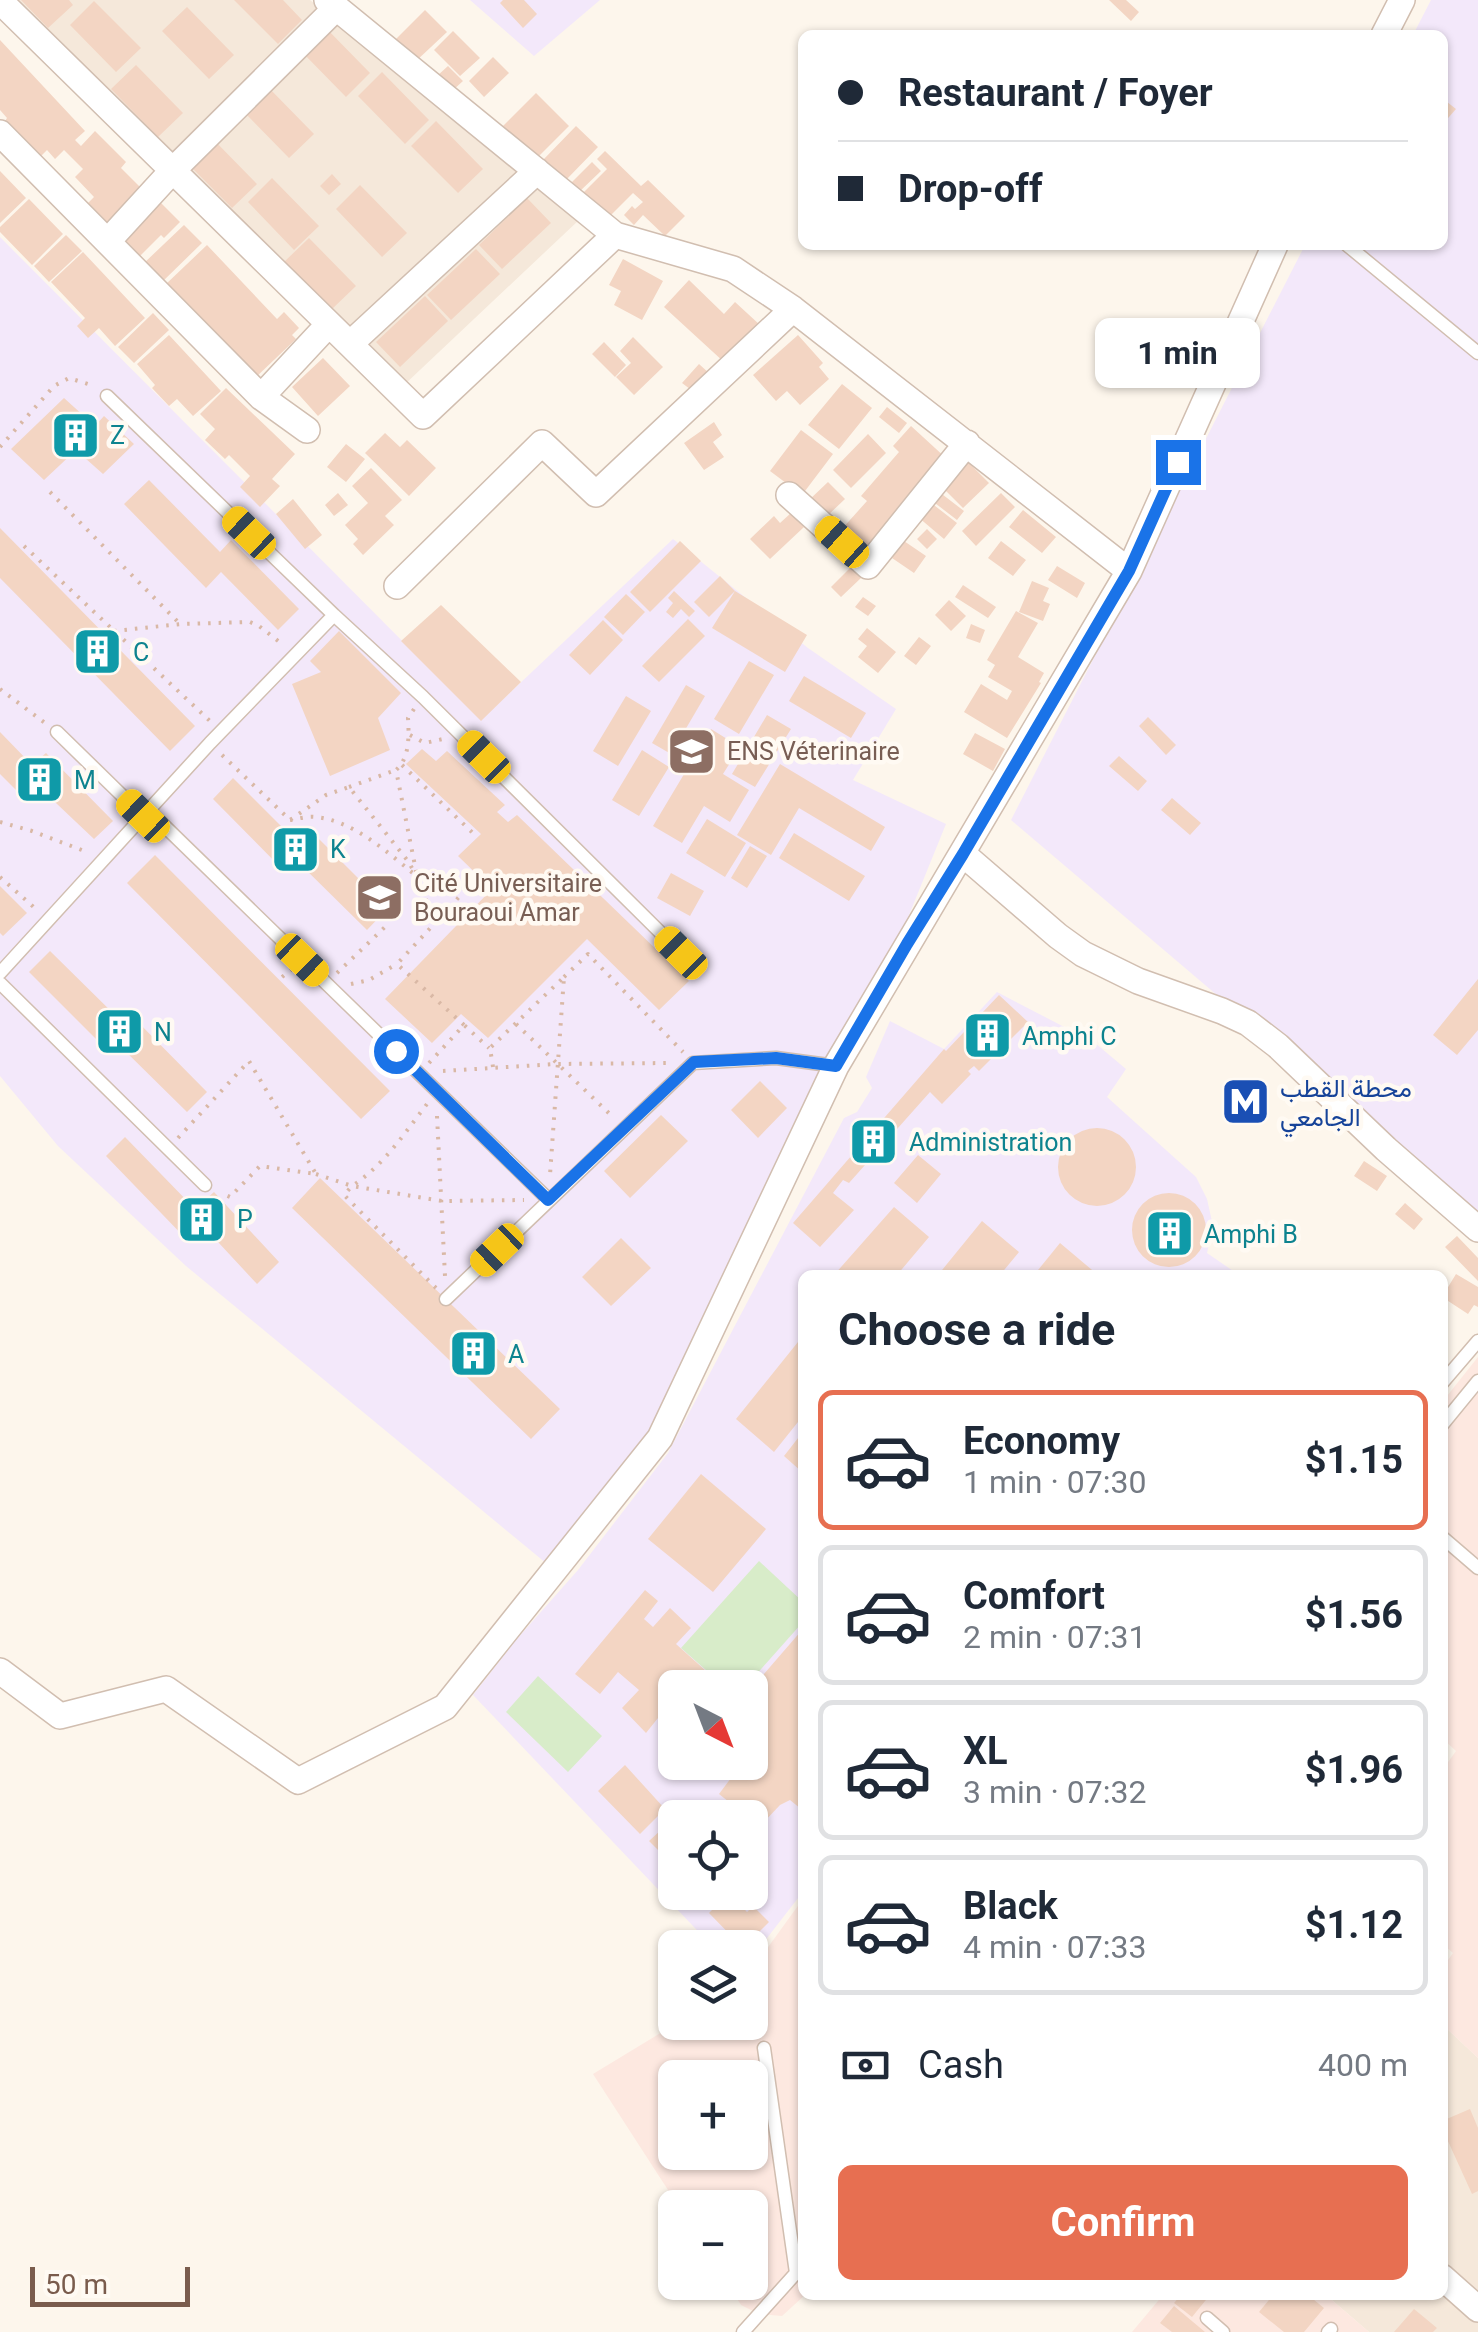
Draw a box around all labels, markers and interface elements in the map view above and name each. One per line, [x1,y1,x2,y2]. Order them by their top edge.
text: Restaurant / Foyer [898,71,1213,115]
text: Drop-off [898,167,1043,211]
callout: 1 min [1096,317,1260,387]
text: 1 min [1137,334,1218,372]
building icon: Z [49,409,101,461]
place label: Z [110,421,125,450]
route end [1156,440,1201,485]
car [217,501,281,565]
car [810,511,874,573]
building icon: C [72,626,124,678]
place label: C [133,638,149,667]
car [452,725,516,789]
school or university icon: ENS Véterinaire [666,725,718,777]
place label: ENS Véterinaire [727,737,900,766]
building icon: M [13,754,65,806]
place label: M [74,766,96,795]
car [111,784,175,848]
building icon: K [269,823,321,875]
place label: K [330,835,346,864]
place label: Cité Universitaire Bouraoui Amar [414,869,602,927]
school or university icon: Cité Universitaire Bouraoui Amar [353,871,405,923]
car [649,921,713,985]
car [270,928,334,992]
building icon: N [93,1006,145,1058]
building icon: Amphi C [961,1010,1013,1062]
place label: N [154,1018,172,1047]
place label: Amphi C [1022,1022,1117,1051]
route start [374,1029,419,1074]
place label: محطة القطب الجامعي [1280,1074,1412,1138]
metro station icon: محطة القطب الجامعي [1219,1076,1271,1128]
building icon: Administration [848,1116,900,1168]
place label: Administration [909,1128,1072,1157]
building icon: P [176,1193,228,1245]
place label: P [237,1205,253,1234]
building icon: Amphi B [1143,1208,1195,1260]
car [465,1218,529,1282]
place label: Amphi B [1204,1220,1298,1249]
text: Choose a ride [838,1303,1115,1356]
building icon: A [447,1328,499,1380]
place label: A [508,1340,524,1369]
icon: car [843,1415,933,1505]
text: Economy [963,1419,1120,1463]
text: $1.15 [1305,1438,1403,1482]
text: 1 min · 07:30 [963,1463,1146,1501]
icon: car [843,1570,933,1660]
text: Comfort [963,1574,1105,1618]
text: $1.56 [1305,1593,1403,1637]
text: 2 min · 07:31 [963,1618,1146,1656]
north arrow [658,1670,768,1780]
map controls [658,1670,768,2300]
icon: car [843,1725,933,1815]
text: XL [963,1729,1008,1773]
text: $1.96 [1305,1748,1403,1792]
text: 3 min · 07:32 [963,1773,1146,1811]
button: locate [658,1800,768,1910]
icon: car [843,1880,933,1970]
text: Black [963,1884,1058,1928]
text: $1.12 [1305,1903,1403,1947]
text: 4 min · 07:33 [963,1928,1146,1966]
button: layers [658,1930,768,2040]
icon: cash [838,2038,893,2093]
text: Cash [918,2043,1004,2087]
text: 400 m [1318,2046,1408,2084]
button: + [658,2060,768,2170]
button: Confirm [838,2165,1408,2280]
button: − [658,2190,768,2300]
scale bar [30,2262,190,2306]
text: 50 m [45,2268,108,2301]

